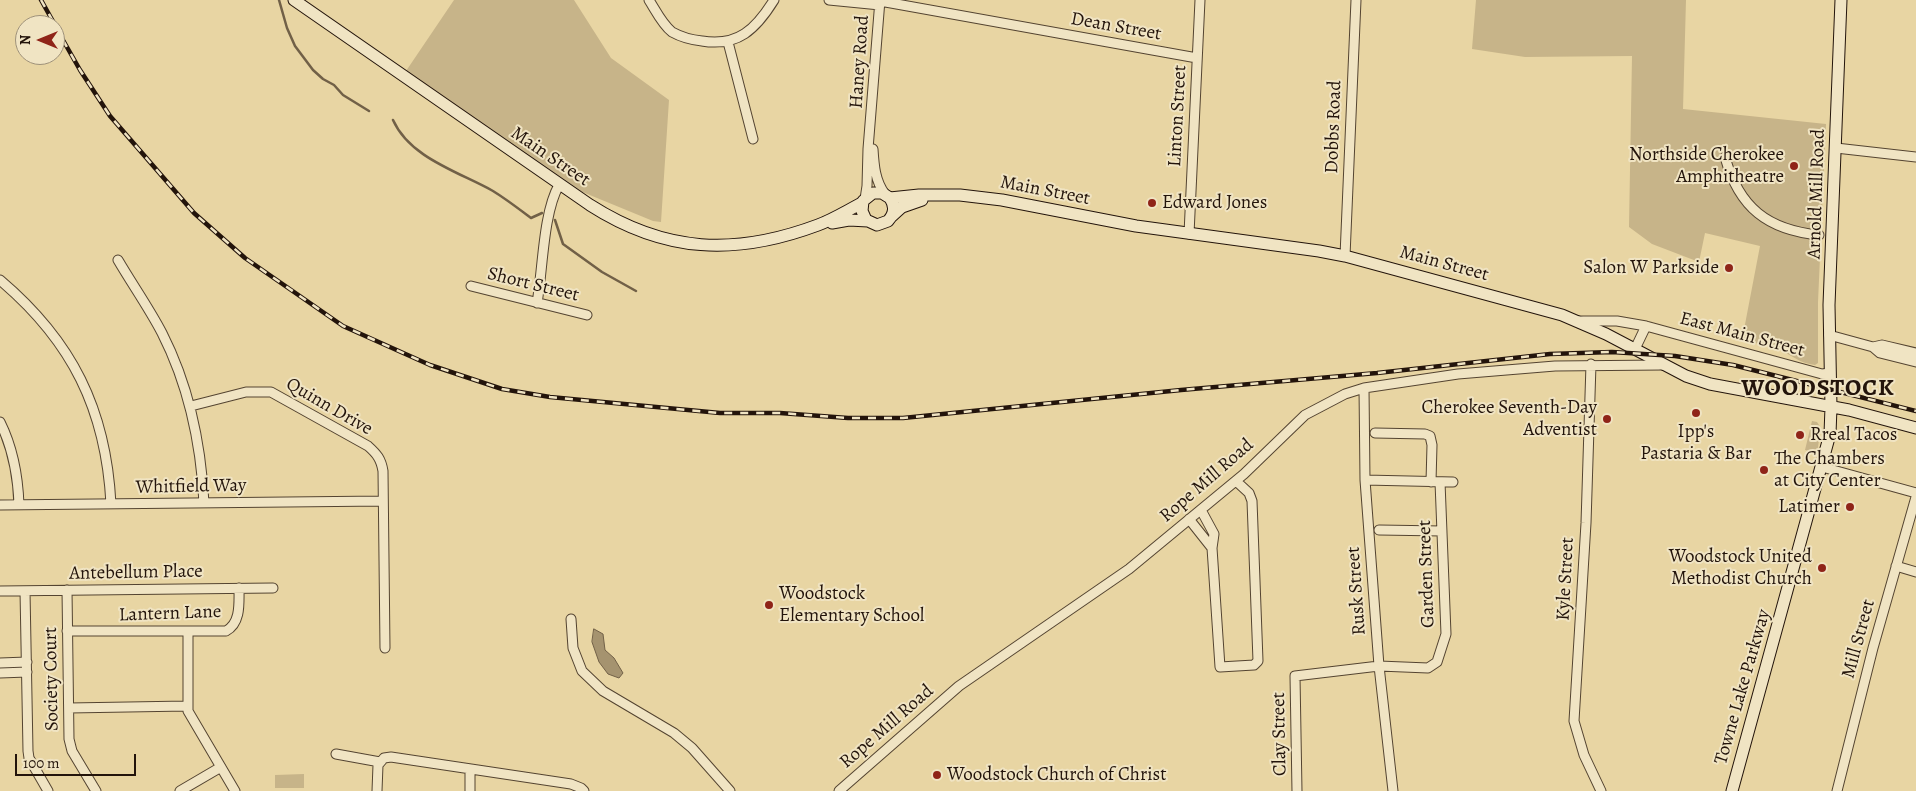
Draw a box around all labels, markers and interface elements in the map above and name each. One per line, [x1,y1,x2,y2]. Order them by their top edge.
street label: Dean Street [1069,8,1163,46]
north arrow [15,15,65,65]
street label: Haney Road [845,15,875,109]
text: N [16,35,35,45]
street label: Linton Street [1164,64,1192,168]
street label: Dobbs Road [1321,80,1347,174]
street label: Main Street [506,122,594,192]
street label: Arnold Mill Road [1803,128,1831,260]
place label: Northside Cherokee Amphitheatre [1629,144,1784,188]
marker: Northside Cherokee Amphitheatre [1788,160,1800,172]
street label: Main Street [998,171,1092,211]
place label: Edward Jones [1162,192,1267,214]
marker: Edward Jones [1146,197,1158,209]
street label: Main Street [1397,241,1491,287]
place label: Salon W Parkside [1583,257,1719,279]
marker: Salon W Parkside [1723,262,1735,274]
street label: Short Street [485,263,581,307]
street label: East Main Street [1677,307,1807,363]
street label: Quinn Drive [282,373,376,441]
district label: WOODSTOCK [1740,375,1896,403]
place label: Cherokee Seventh-Day Adventist [1421,397,1597,441]
marker: Ipp's Pastaria & Bar [1690,407,1702,419]
marker: Cherokee Seventh-Day Adventist [1601,413,1613,425]
place label: Ipp's Pastaria & Bar [1640,421,1752,465]
place label: Rreal Tacos [1810,424,1897,446]
marker: Rreal Tacos [1794,429,1806,441]
street label: Rope Mill Road [1155,434,1259,528]
place label: The Chambers at City Center [1774,448,1885,492]
marker: The Chambers at City Center [1758,464,1770,476]
street label: Whitfield Way [135,475,247,499]
place label: Latimer [1778,496,1840,518]
marker: Latimer [1844,501,1856,513]
street label: Garden Street [1414,520,1440,628]
street label: Kyle Street [1552,537,1580,621]
street label: Rusk Street [1343,546,1371,636]
place label: Woodstock United Methodist Church [1669,546,1812,590]
street label: Antebellum Place [69,560,203,586]
marker: Woodstock United Methodist Church [1816,562,1828,574]
place label: Woodstock Elementary School [779,583,924,627]
street label: Mill Street [1838,597,1880,681]
marker: Woodstock Elementary School [763,599,775,611]
street label: Lantern Lane [118,601,222,627]
street label: Towne Lake Parkway [1710,607,1776,767]
street label: Society Court [40,627,64,731]
street label: Rope Mill Road [835,680,939,774]
street label: Clay Street [1268,692,1292,776]
scale bar [18,744,139,776]
text: 100 m [23,753,60,773]
place label: Woodstock Church of Christ [947,764,1166,786]
marker: Woodstock Church of Christ [931,769,943,781]

